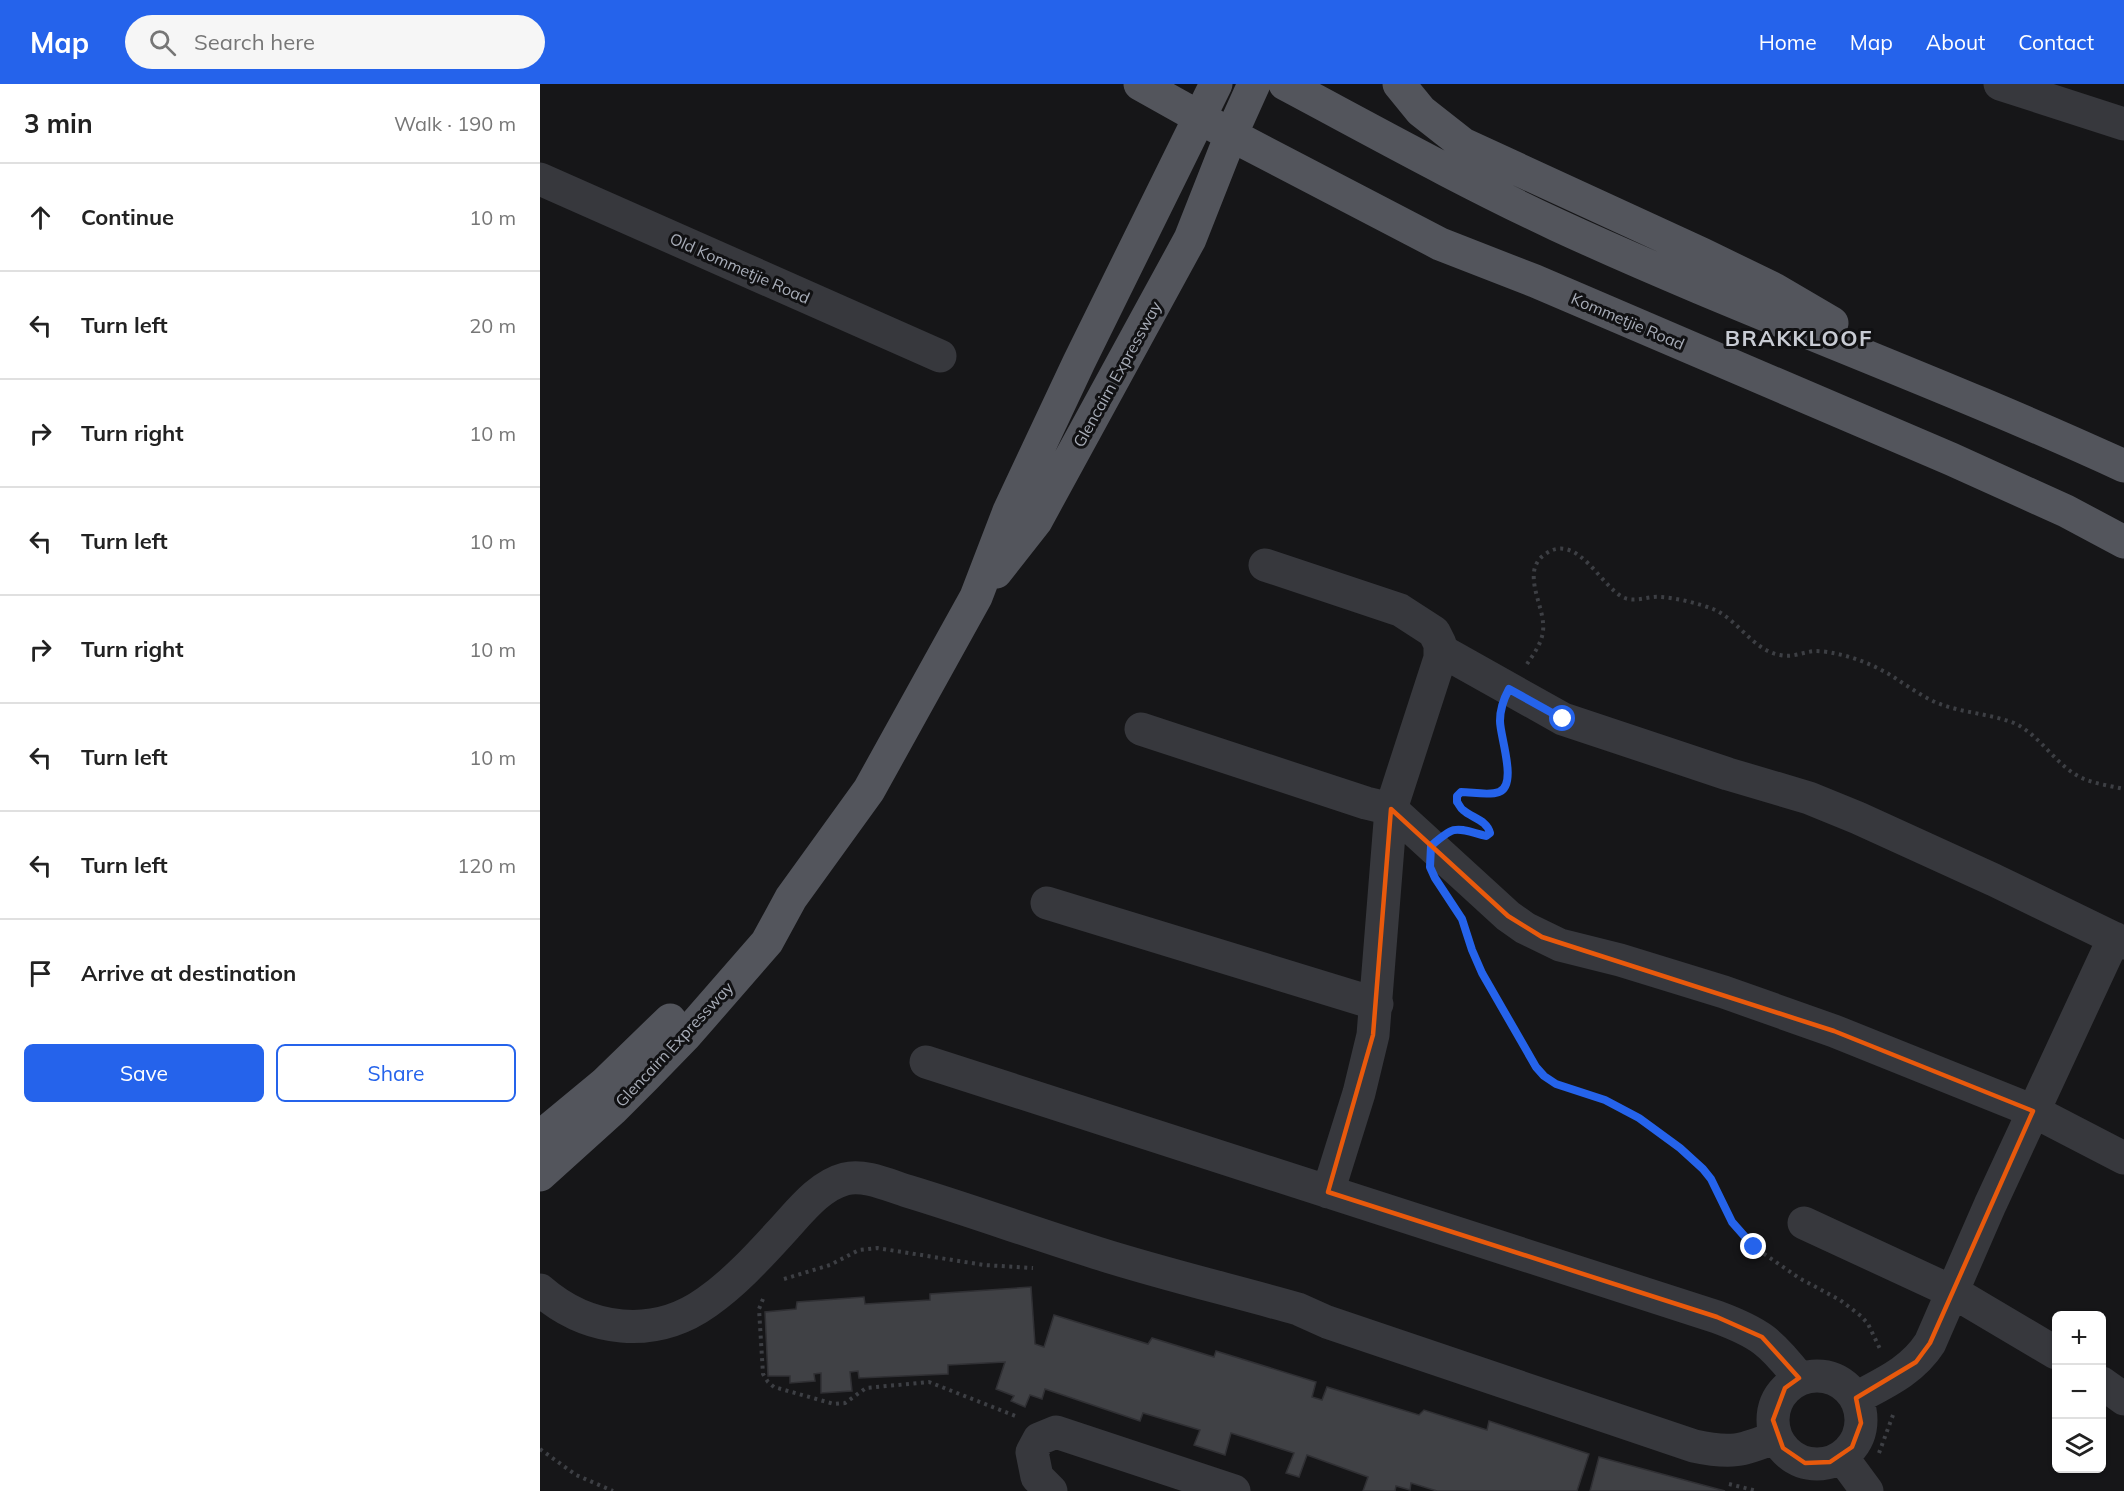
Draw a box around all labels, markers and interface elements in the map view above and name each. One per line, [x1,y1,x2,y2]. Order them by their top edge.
search box [125,15,545,69]
text: Map [30,25,89,60]
icon: search [146,26,179,59]
text: Search here [194,28,315,56]
text: Home [1759,29,1817,55]
text: Map [1850,29,1893,55]
text: About [1926,29,1985,55]
text: Contact [2018,29,2094,55]
text: 3 min [24,107,93,140]
text: Walk · 190 m [394,111,516,136]
icon: ahead [24,201,57,234]
text: Continue [81,203,174,231]
text: 10 m [469,205,516,230]
street label: Old Kommetjie Road [667,228,813,308]
street label: Kommetjie Road [1568,288,1688,354]
street label: Glencairn Expressway [1069,297,1166,450]
icon: left [24,309,57,342]
text: Turn left [81,311,168,339]
text: 20 m [469,313,516,338]
district label: BRAKKLOOF [1725,324,1873,352]
icon: right [24,417,57,450]
text: Turn right [81,419,184,447]
text: 10 m [469,421,516,446]
icon: left [24,525,57,558]
text: Turn left [81,527,168,555]
text: 10 m [469,529,516,554]
icon: right [24,633,57,666]
text: Turn right [81,635,184,663]
text: 10 m [469,637,516,662]
route start [1549,705,1575,731]
icon: left [24,741,57,774]
text: Turn left [81,743,168,771]
text: 10 m [469,745,516,770]
icon: left [24,849,57,882]
text: Turn left [81,851,168,879]
text: 120 m [457,853,516,878]
icon: arrive [24,957,57,990]
text: Arrive at destination [81,959,296,987]
street label: Glencairn Expressway [611,977,737,1111]
button: Save [24,1044,264,1102]
button: Share [276,1044,516,1102]
route end [1740,1233,1766,1259]
map controls [2052,1311,2106,1473]
button: + [2052,1311,2106,1365]
button: − [2052,1365,2106,1419]
button: layers [2052,1419,2106,1473]

